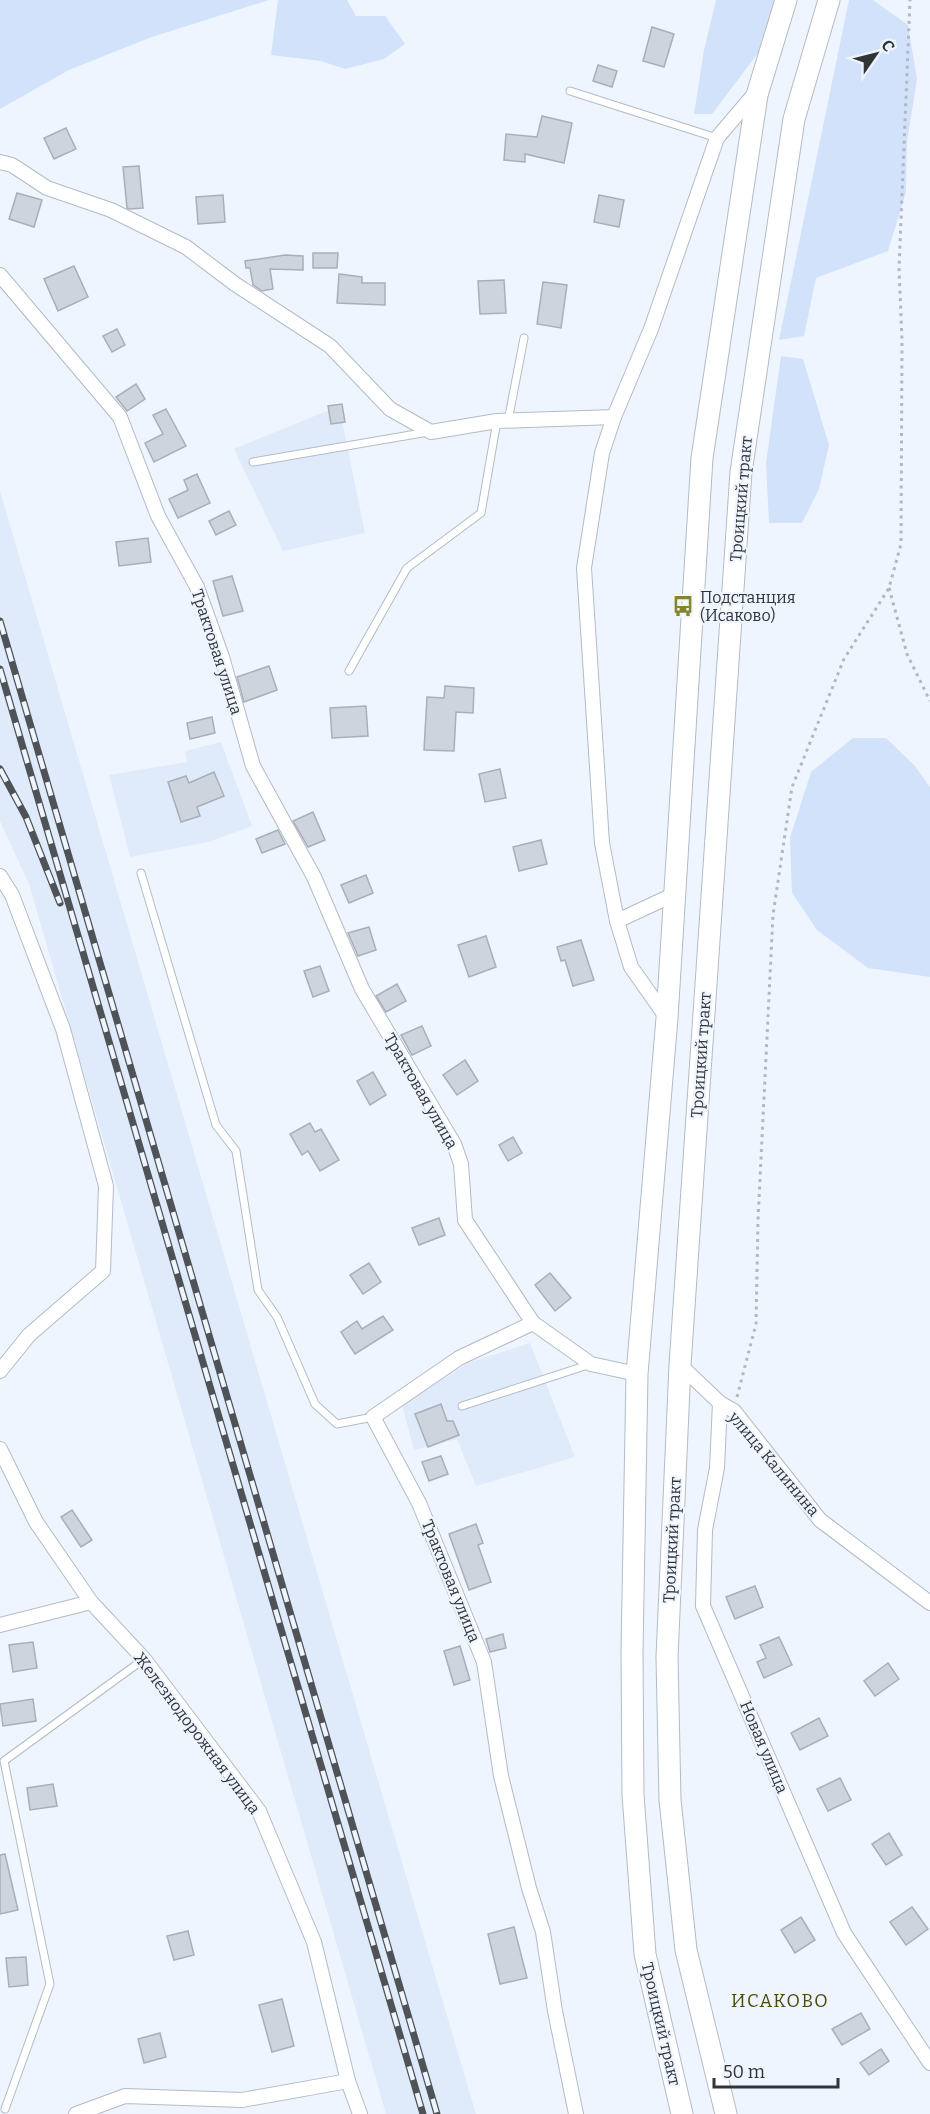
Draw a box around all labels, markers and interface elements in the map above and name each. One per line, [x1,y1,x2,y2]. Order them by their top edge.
north arrow [846,24,906,84]
text: С [877,36,899,55]
street label: Троицкий тракт [726,435,756,563]
street label: Трактовая улица [188,587,246,717]
place label: Подстанция (Исаково) [700,588,796,625]
bus stop icon: Подстанция (Исаково) [671,594,695,618]
street label: Троицкий тракт [687,991,715,1119]
street label: Трактовая улица [380,1030,462,1152]
street label: улица Калинина [724,1407,823,1520]
street label: Троицкий тракт [659,1477,685,1603]
street label: Трактовая улица [418,1517,484,1645]
street label: Железнодорожная улица [130,1648,264,1818]
street label: Новая улица [736,1698,792,1796]
street label: Троицкий тракт [638,1960,684,2088]
district label: ИСАКОВО [731,1990,829,2012]
scale bar [714,2051,838,2089]
text: 50 m [723,2061,765,2083]

